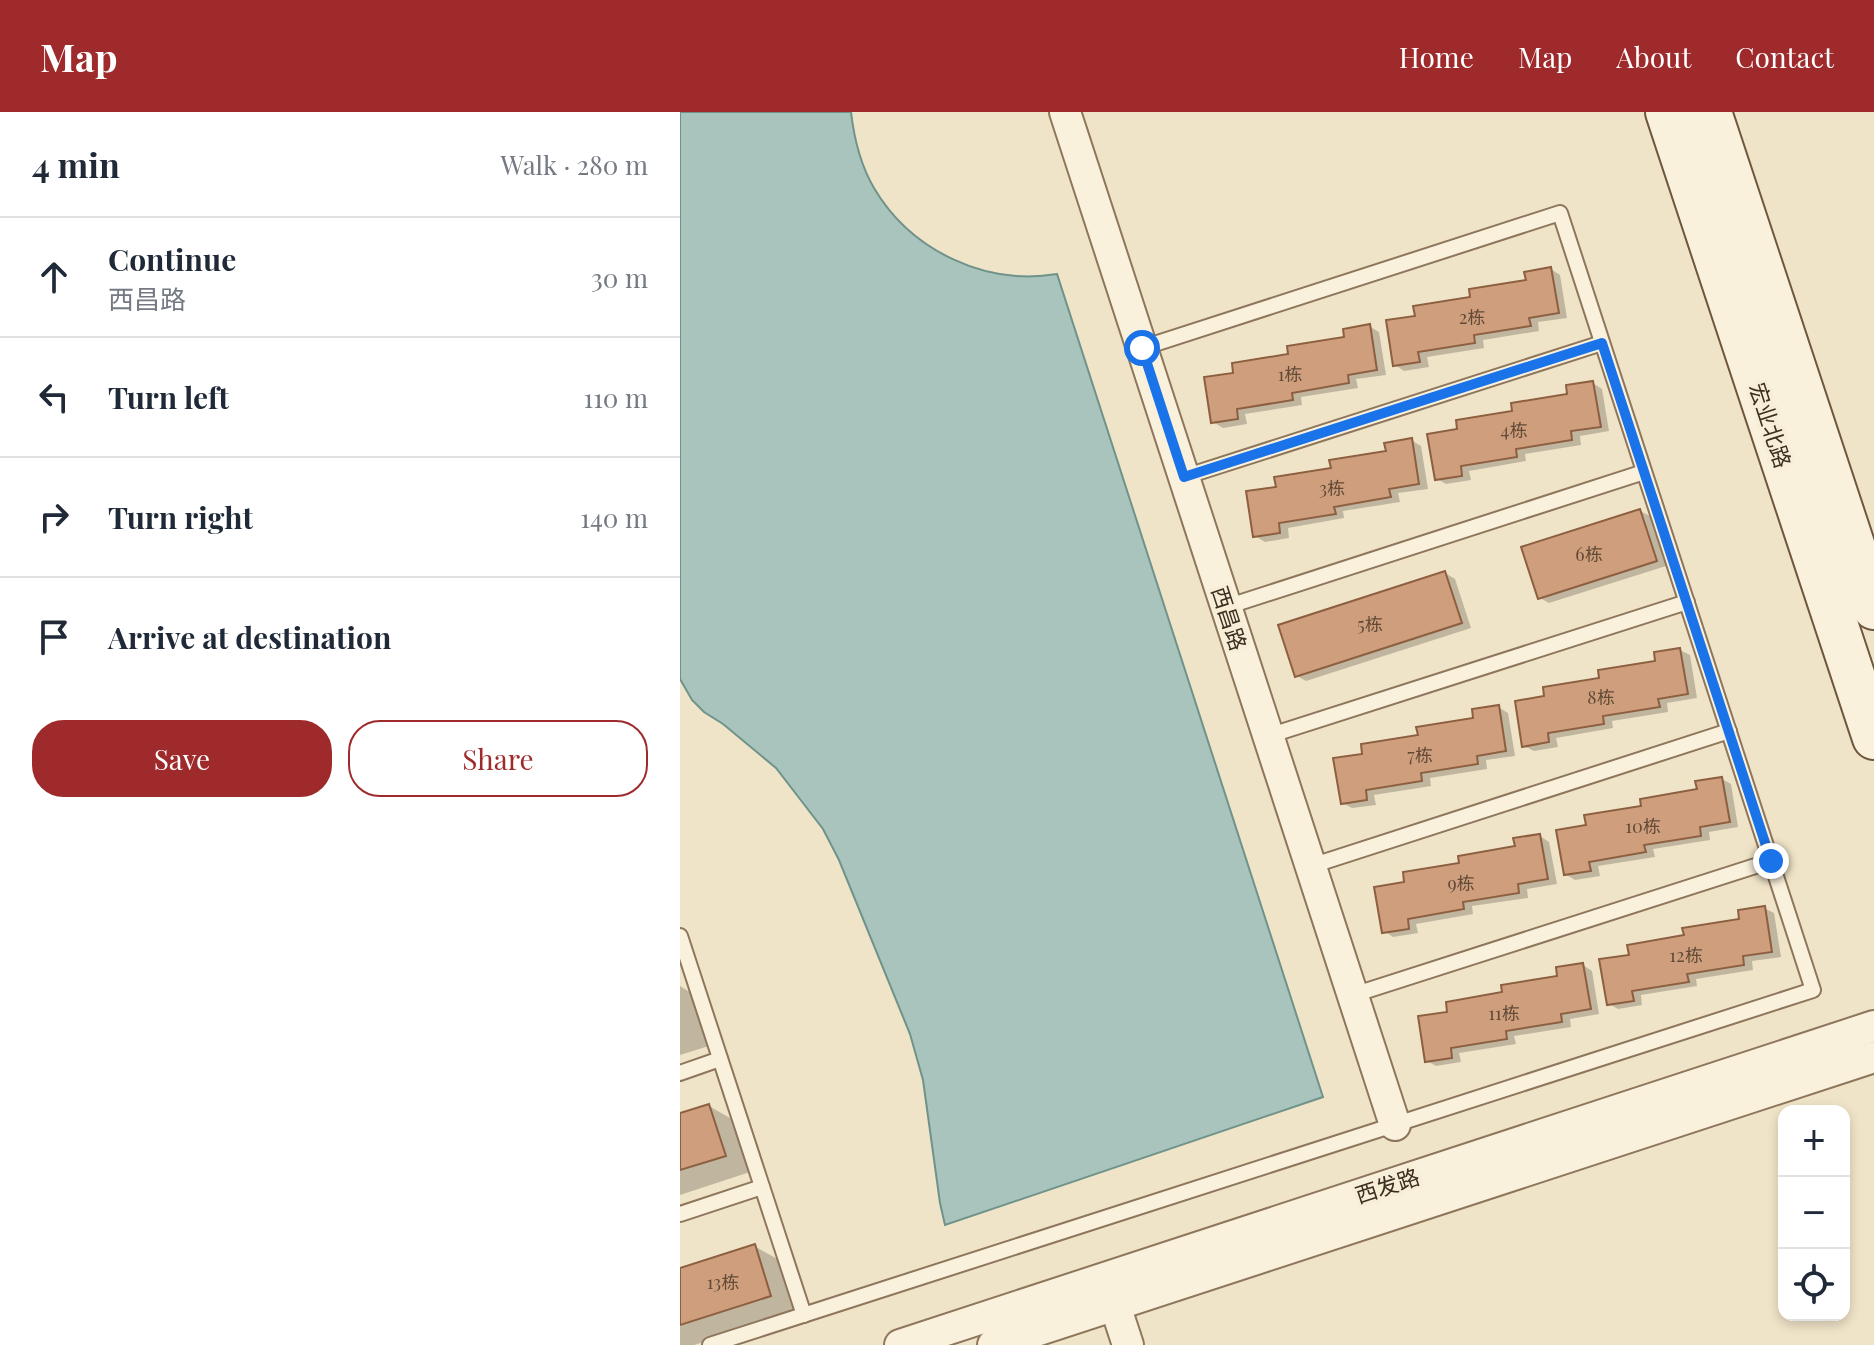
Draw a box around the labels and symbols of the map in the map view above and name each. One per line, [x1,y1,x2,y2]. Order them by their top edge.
house number: 2栋 [1459,305,1485,329]
route start [1124,330,1160,366]
house number: 1栋 [1278,362,1302,386]
street label: 宏业北路 [1743,379,1799,471]
house number: 4栋 [1501,418,1527,442]
house number: 3栋 [1319,476,1345,500]
house number: 6栋 [1575,542,1603,566]
street label: 西昌路 [1206,582,1254,654]
house number: 5栋 [1357,612,1383,636]
house number: 8栋 [1587,685,1615,709]
house number: 7栋 [1407,743,1433,767]
house number: 10栋 [1625,814,1661,838]
route end [1753,843,1789,879]
house number: 9栋 [1447,871,1475,895]
house number: 12栋 [1669,943,1703,967]
house number: 11栋 [1488,1001,1520,1025]
street label: 西发路 [1351,1161,1423,1209]
house number: 13栋 [707,1270,739,1294]

